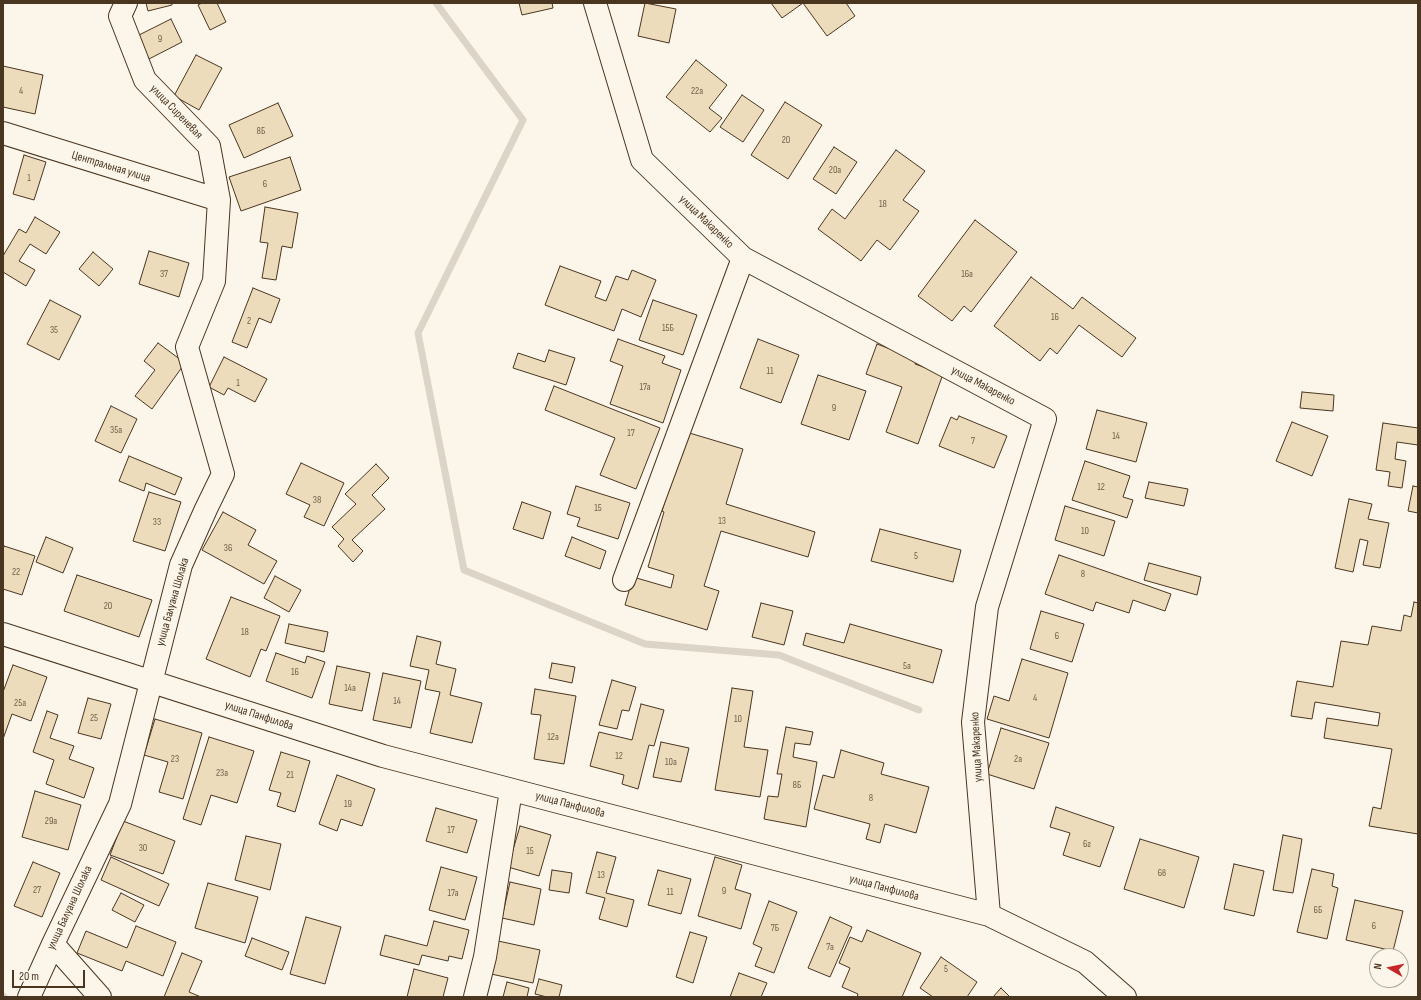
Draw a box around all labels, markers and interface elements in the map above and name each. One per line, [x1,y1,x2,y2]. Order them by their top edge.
house number: 9 [158,33,162,45]
street label: улица Сиреневая [146,82,206,142]
house number: 4 [19,85,23,97]
house number: 22а [691,85,703,97]
house number: 8Б [257,125,265,137]
house number: 20 [782,134,790,146]
street label: Центральная улица [70,148,152,186]
house number: 20а [829,164,841,176]
house number: 1 [27,172,31,184]
house number: 6 [263,178,267,190]
street label: улица Макаренко [676,192,736,252]
house number: 18 [879,198,887,210]
house number: 37 [160,268,168,280]
house number: 16а [961,268,973,280]
house number: 16 [1051,311,1059,323]
house number: 2 [247,315,251,327]
house number: 15Б [662,322,674,334]
house number: 35 [50,324,58,336]
street label: улица Макаренко [949,363,1017,409]
house number: 11 [767,365,773,377]
house number: 1 [236,377,240,389]
house number: 17а [639,381,651,393]
house number: 9 [832,402,836,414]
house number: 35а [110,424,122,436]
house number: 17 [627,427,635,439]
house number: 14 [1112,430,1120,442]
house number: 7 [971,435,975,447]
house number: 12 [1097,481,1105,493]
house number: 38 [313,494,321,506]
house number: 15 [594,502,602,514]
house number: 13 [718,515,726,527]
house number: 33 [153,516,161,528]
house number: 10 [1081,525,1089,537]
house number: 36 [224,542,232,554]
house number: 5 [914,550,918,562]
street label: улица Балуана Шолака [154,556,192,648]
house number: 22 [12,566,20,578]
house number: 8 [1081,568,1085,580]
house number: 20 [104,600,112,612]
house number: 18 [241,626,249,638]
house number: 6 [1055,630,1059,642]
house number: 5а [903,660,911,672]
house number: 16 [291,666,299,678]
house number: 14а [344,682,356,694]
house number: 4 [1033,692,1037,704]
house number: 14 [393,695,401,707]
house number: 25а [14,697,26,709]
street label: улица Панфилова [223,698,295,734]
street label: улица Макаренко [968,711,986,783]
house number: 25 [90,712,98,724]
house number: 10 [734,713,742,725]
house number: 12а [547,731,559,743]
house number: 12 [615,750,623,762]
house number: 23 [171,753,179,765]
house number: 2а [1014,753,1022,765]
house number: 10а [665,756,677,768]
house number: 23а [216,767,228,779]
house number: 21 [286,769,294,781]
house number: 8Б [793,779,801,791]
street label: улица Панфилова [534,789,606,821]
house number: 8 [869,792,873,804]
house number: 19 [344,798,352,810]
house number: 29а [45,815,57,827]
house number: 17 [447,824,455,836]
house number: 6г [1083,838,1091,850]
house number: 30 [139,842,147,854]
house number: 15 [526,845,534,857]
street label: улица Балуана Шолака [44,864,96,952]
house number: 6в [1158,867,1166,879]
house number: 13 [597,869,605,881]
street label: улица Панфилова [848,872,920,904]
house number: 27 [33,884,41,896]
house number: 9 [722,885,726,897]
house number: 11 [667,886,673,898]
house number: 17а [447,887,459,899]
house number: 6Б [1314,904,1322,916]
house number: 6 [1372,920,1376,932]
house number: 7Б [771,922,779,934]
house number: 7а [826,941,834,953]
north arrow [1369,948,1409,988]
scale bar [14,962,87,988]
text: N [1371,962,1385,970]
house number: 5 [944,963,948,975]
text: 20 m [19,969,39,984]

